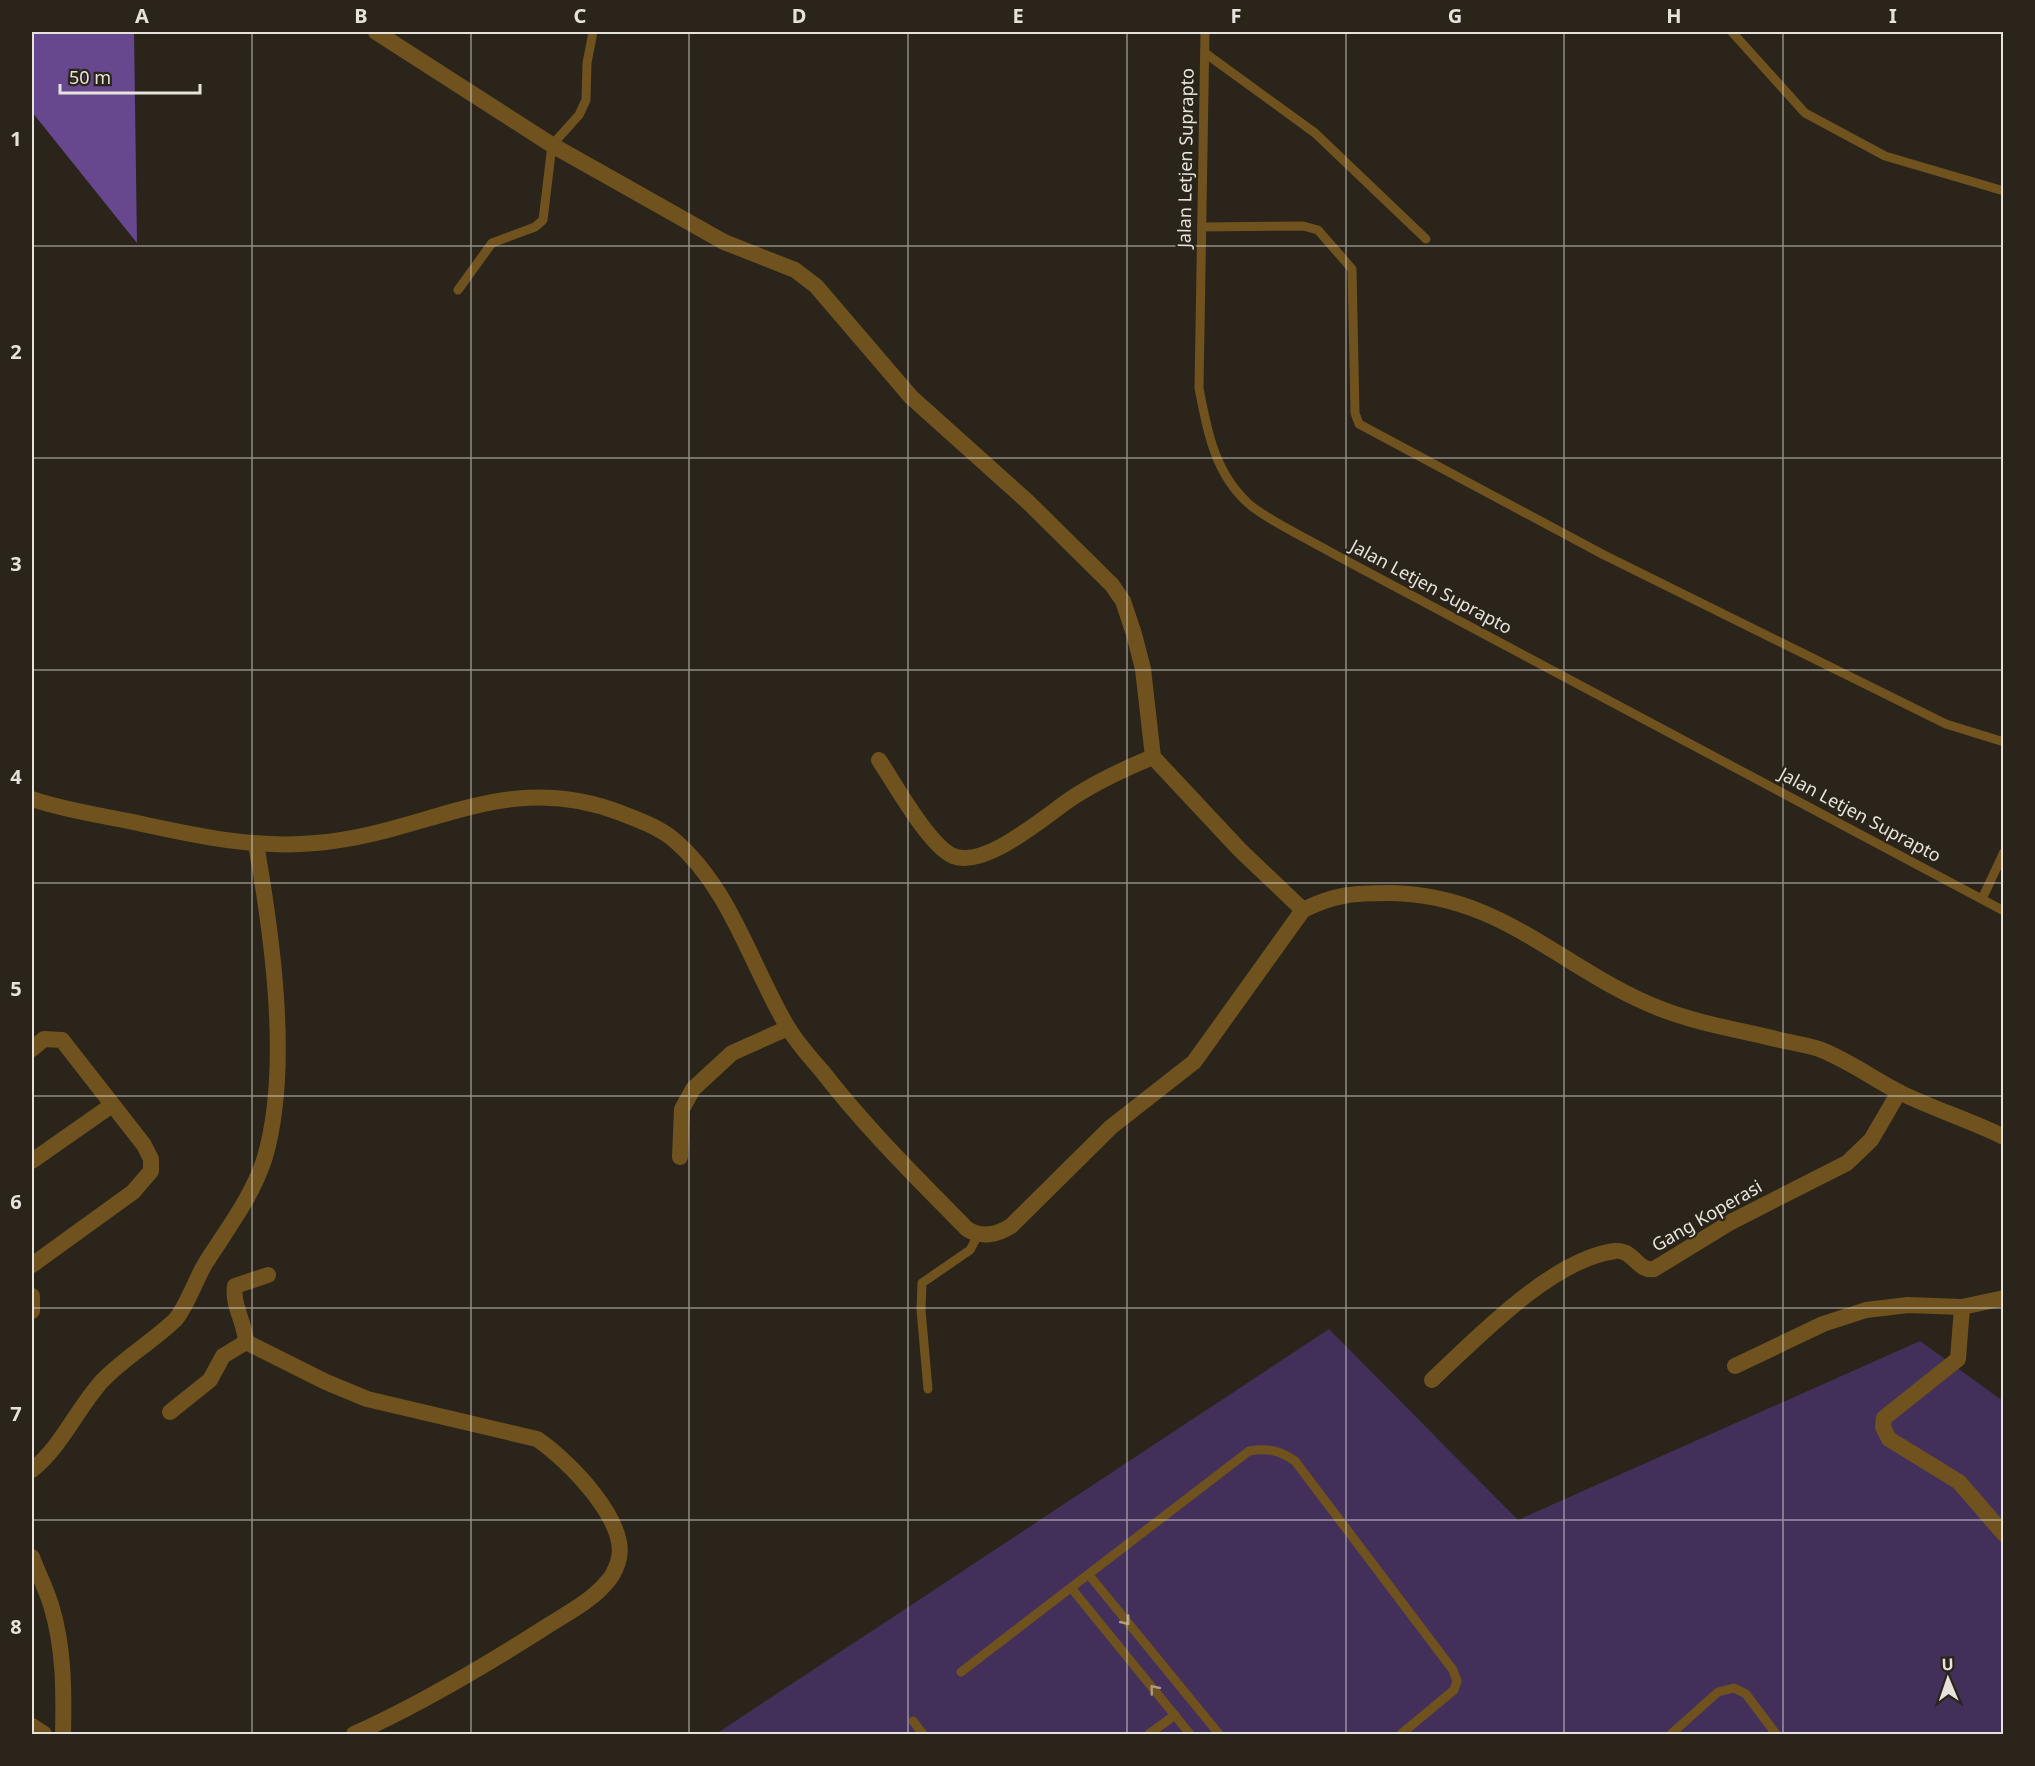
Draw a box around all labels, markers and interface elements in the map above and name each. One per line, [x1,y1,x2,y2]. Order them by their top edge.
text: A [135,2,149,29]
text: B [354,2,368,29]
text: C [574,2,587,29]
text: D [792,2,806,29]
text: E [1012,2,1024,29]
text: F [1231,2,1241,29]
text: G [1448,2,1462,29]
text: H [1666,2,1682,29]
text: I [1889,2,1897,29]
scale bar [60,57,200,95]
text: 50 m [69,65,111,89]
street label: Jalan Letjen Suprapto [1171,68,1199,250]
text: 1 [10,125,22,152]
text: 2 [10,338,22,365]
street label: Jalan Letjen Suprapto [1345,532,1517,639]
text: 3 [10,550,22,577]
street label: Jalan Letjen Suprapto [1774,760,1946,867]
text: 4 [10,763,22,790]
text: 5 [10,975,22,1002]
street label: Gang Koperasi [1647,1174,1766,1256]
text: 6 [10,1188,22,1215]
text: 7 [10,1400,22,1427]
text: 8 [10,1613,22,1640]
one-way arrow [1118,1614,1129,1625]
north arrow [1918,1649,1978,1709]
text: U [1941,1653,1954,1675]
one-way arrow [1150,1685,1161,1696]

